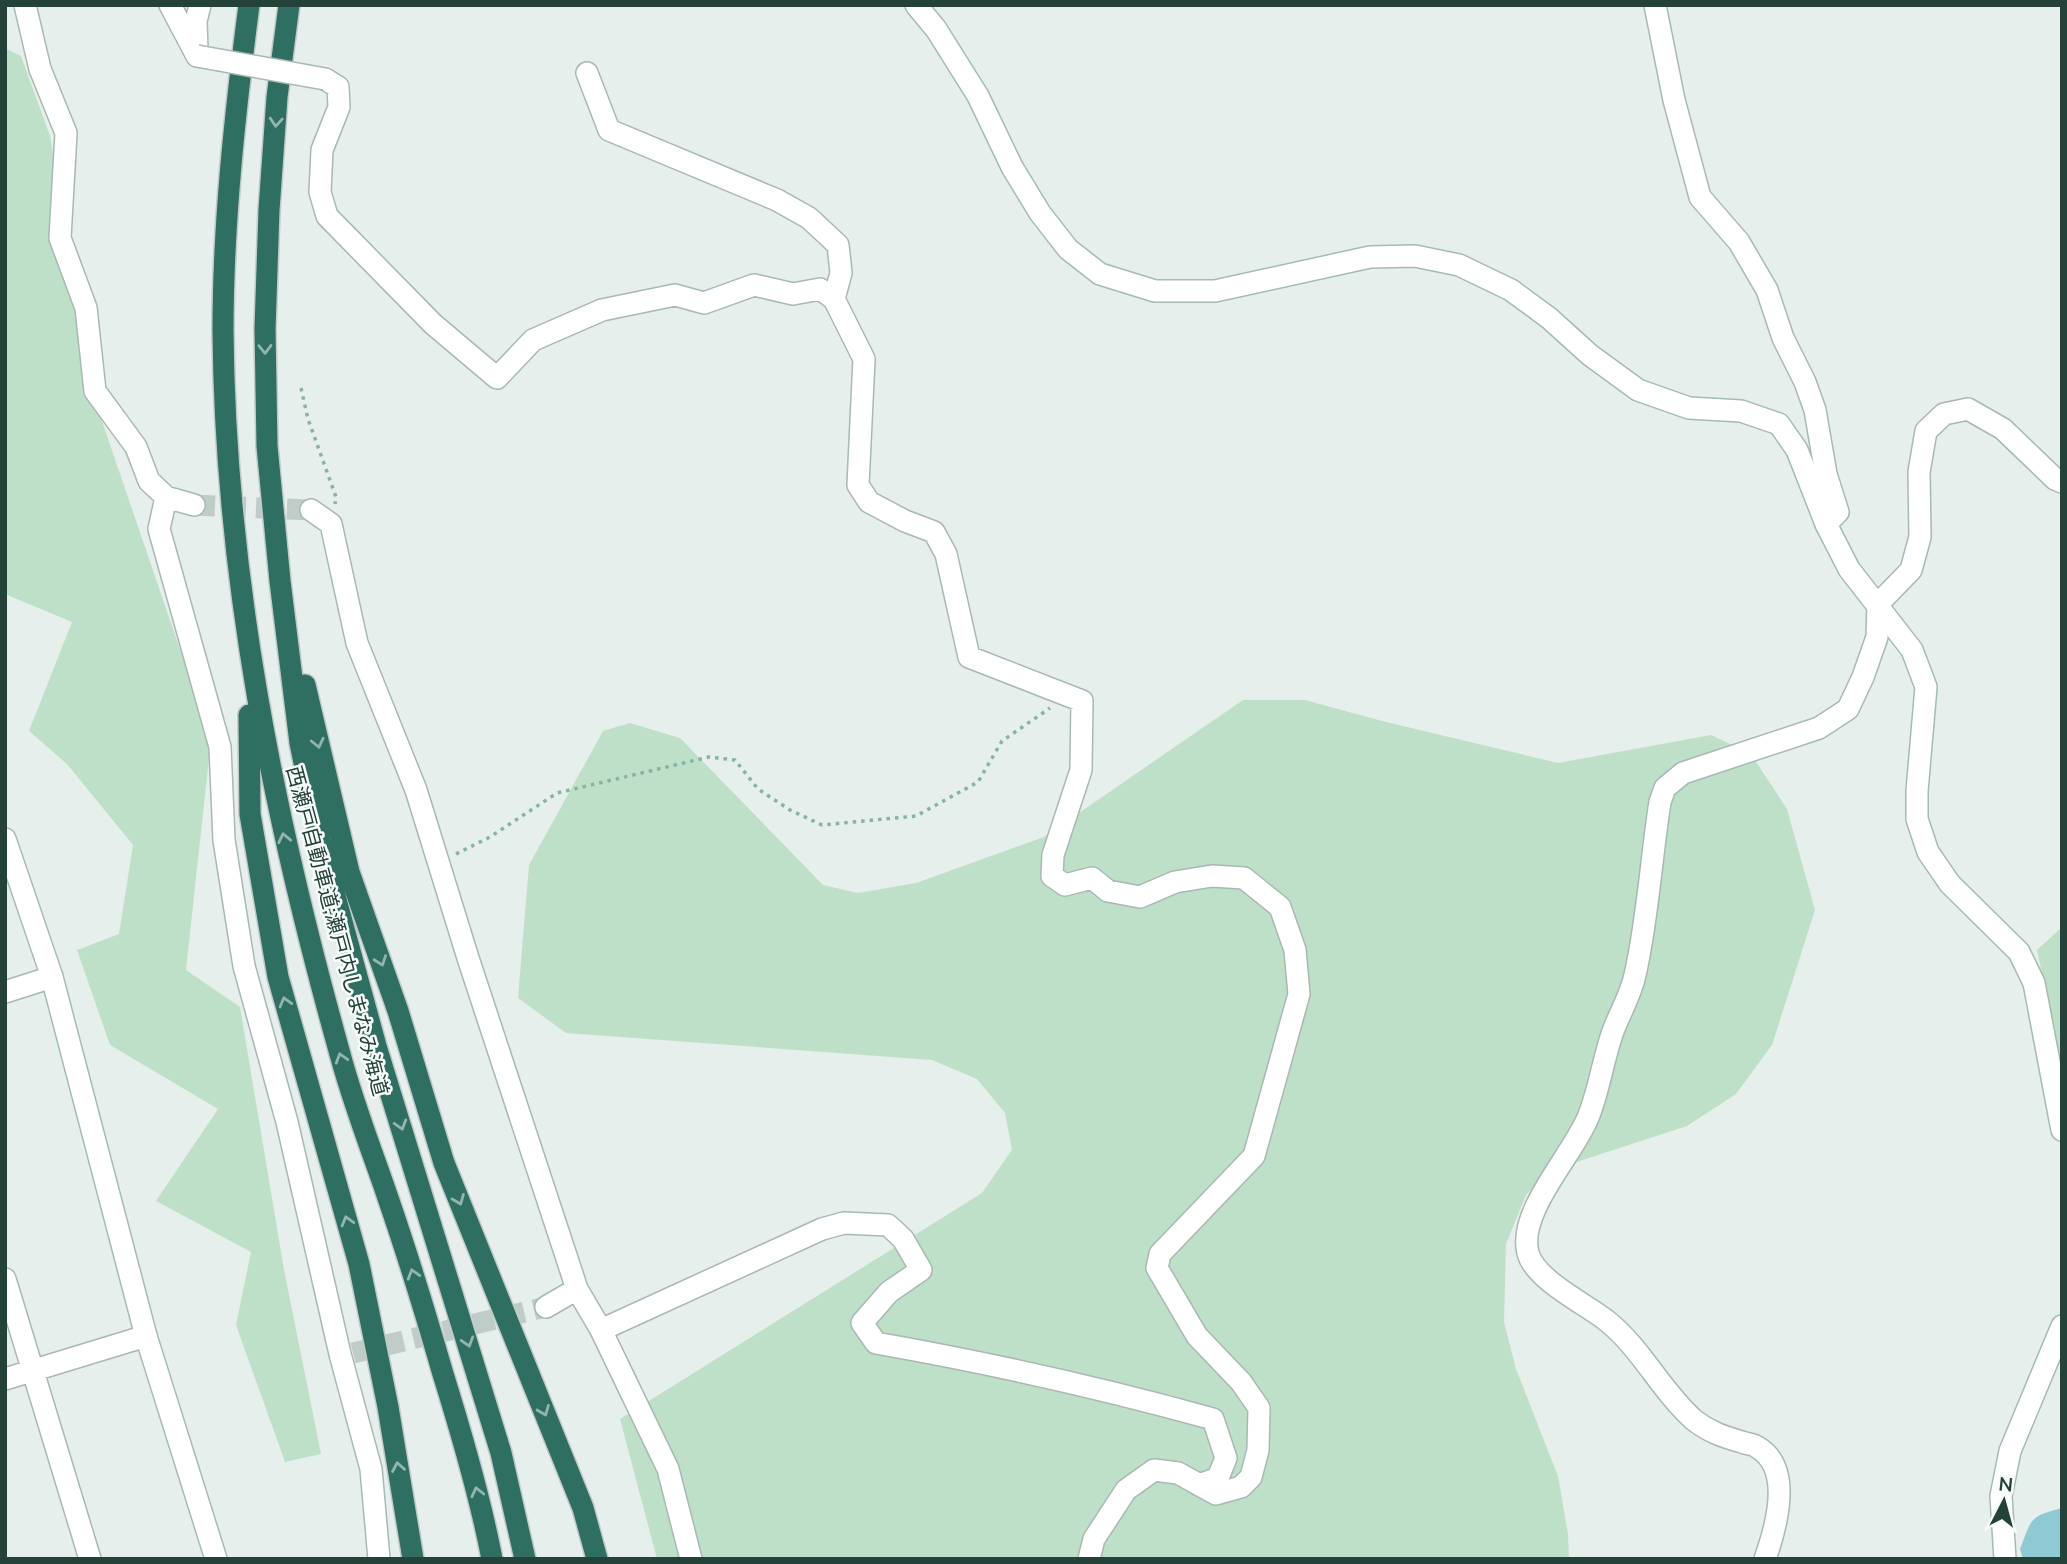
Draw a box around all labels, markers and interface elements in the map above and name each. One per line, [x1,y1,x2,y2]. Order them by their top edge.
one-way arrow [268,116,283,127]
one-way arrow [257,344,273,355]
one-way arrow [310,737,324,749]
street label: 西瀬戸自動車道;瀬戸内しまなみ海道 [281,763,395,1099]
one-way arrow [278,832,292,844]
one-way arrow [372,955,386,967]
one-way arrow [279,996,293,1008]
one-way arrow [335,1052,350,1064]
one-way arrow [393,1118,407,1130]
one-way arrow [451,1194,465,1206]
one-way arrow [340,1215,355,1227]
one-way arrow [407,1268,422,1280]
one-way arrow [459,1336,474,1348]
one-way arrow [535,1405,549,1417]
one-way arrow [391,1461,406,1473]
north arrow [1969,1466,2039,1536]
text: N [1997,1471,2014,1497]
one-way arrow [471,1486,485,1498]

